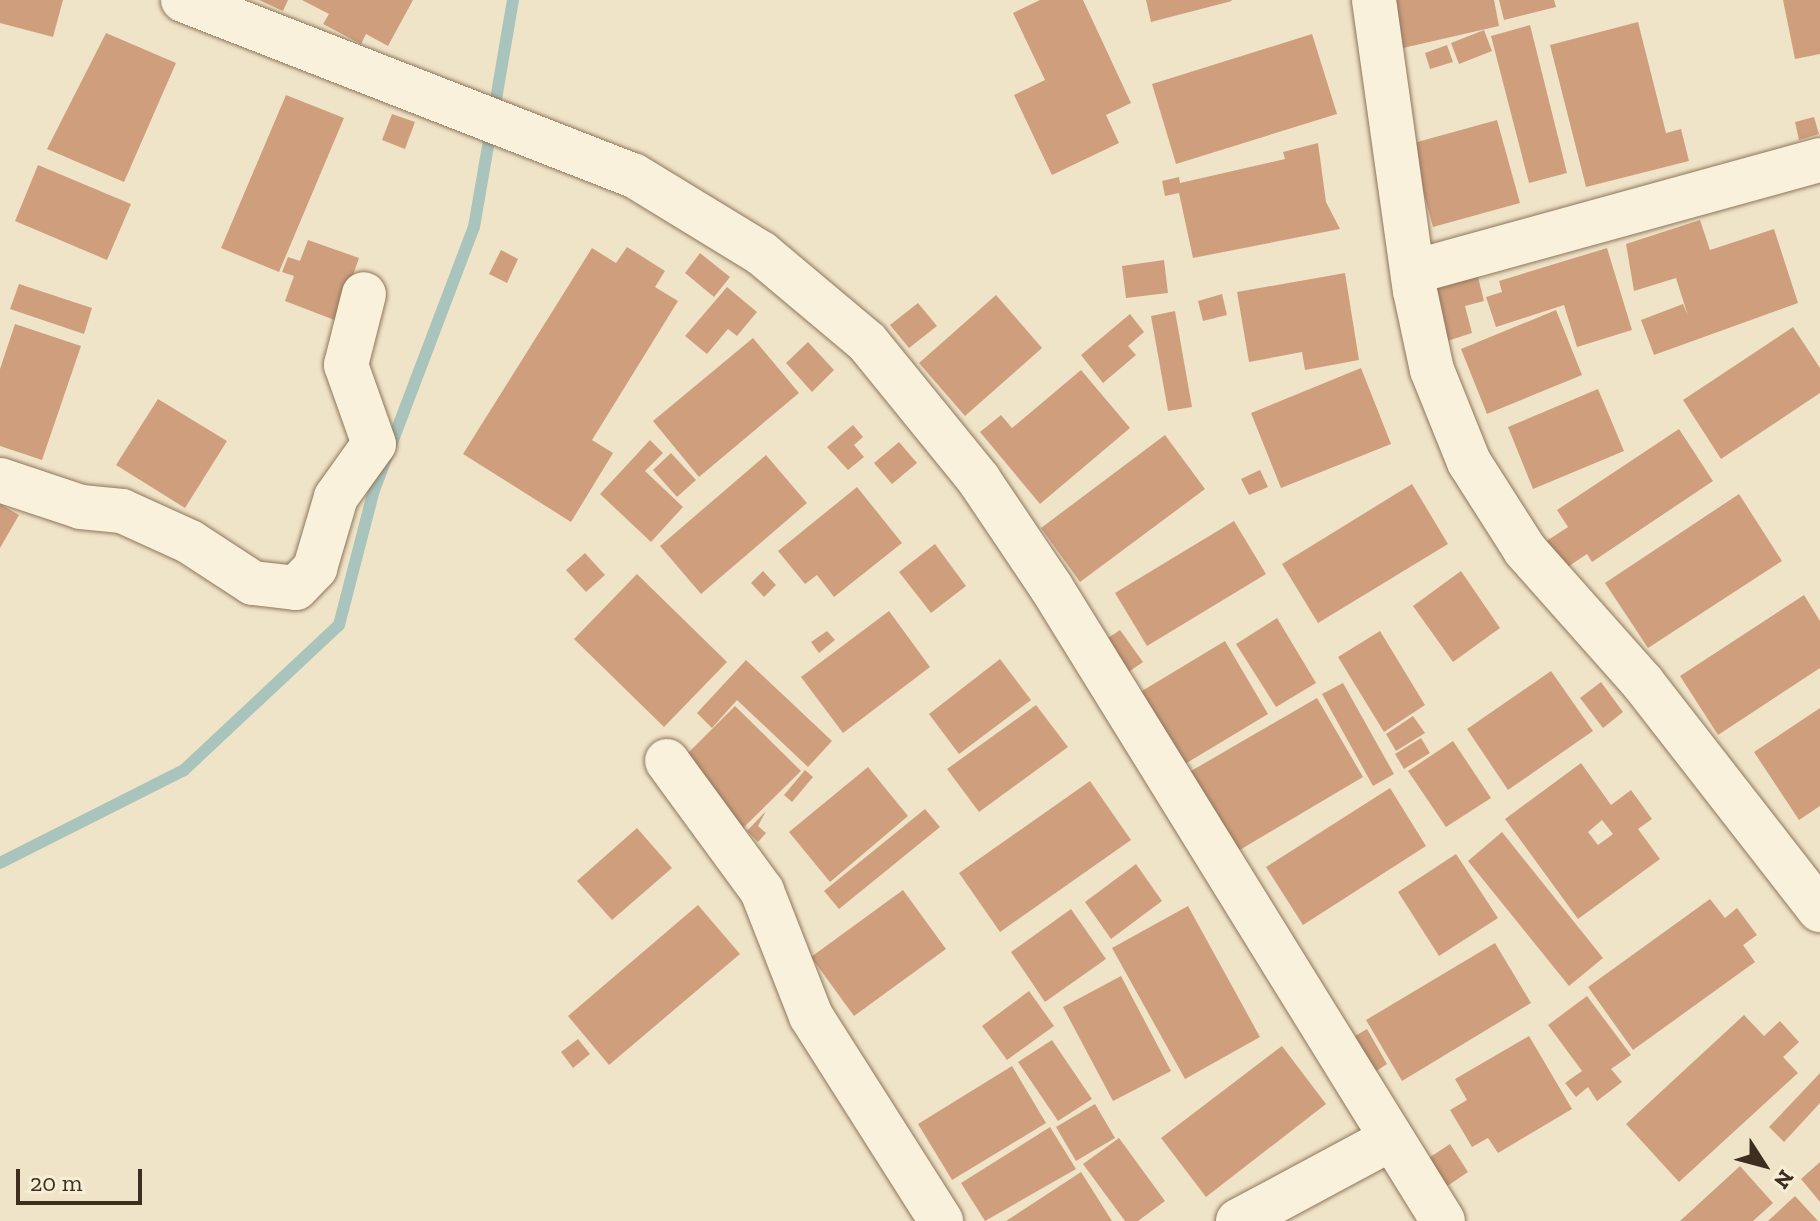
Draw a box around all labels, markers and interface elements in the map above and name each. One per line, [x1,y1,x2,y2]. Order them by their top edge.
north arrow [1724,1125,1804,1205]
scale bar [20,1153,146,1203]
text: N [1768,1165,1800,1194]
text: 20 m [30,1168,82,1197]

